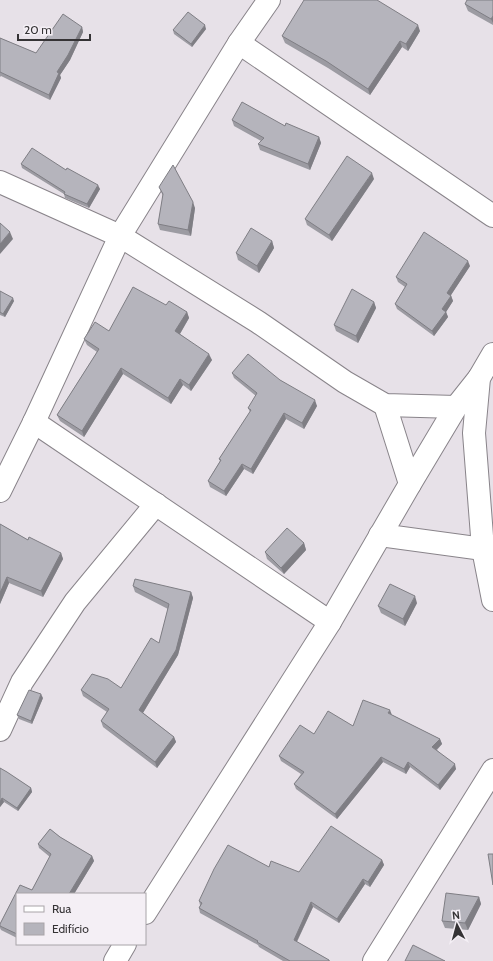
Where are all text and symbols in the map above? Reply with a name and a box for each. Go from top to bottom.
scale bar [18,16,90,42]
text: 20 m [24,22,52,37]
legend [16,893,146,945]
text: Rua [52,901,71,916]
north arrow [437,905,477,945]
text: N [451,908,461,922]
text: Edifício [52,921,89,936]

